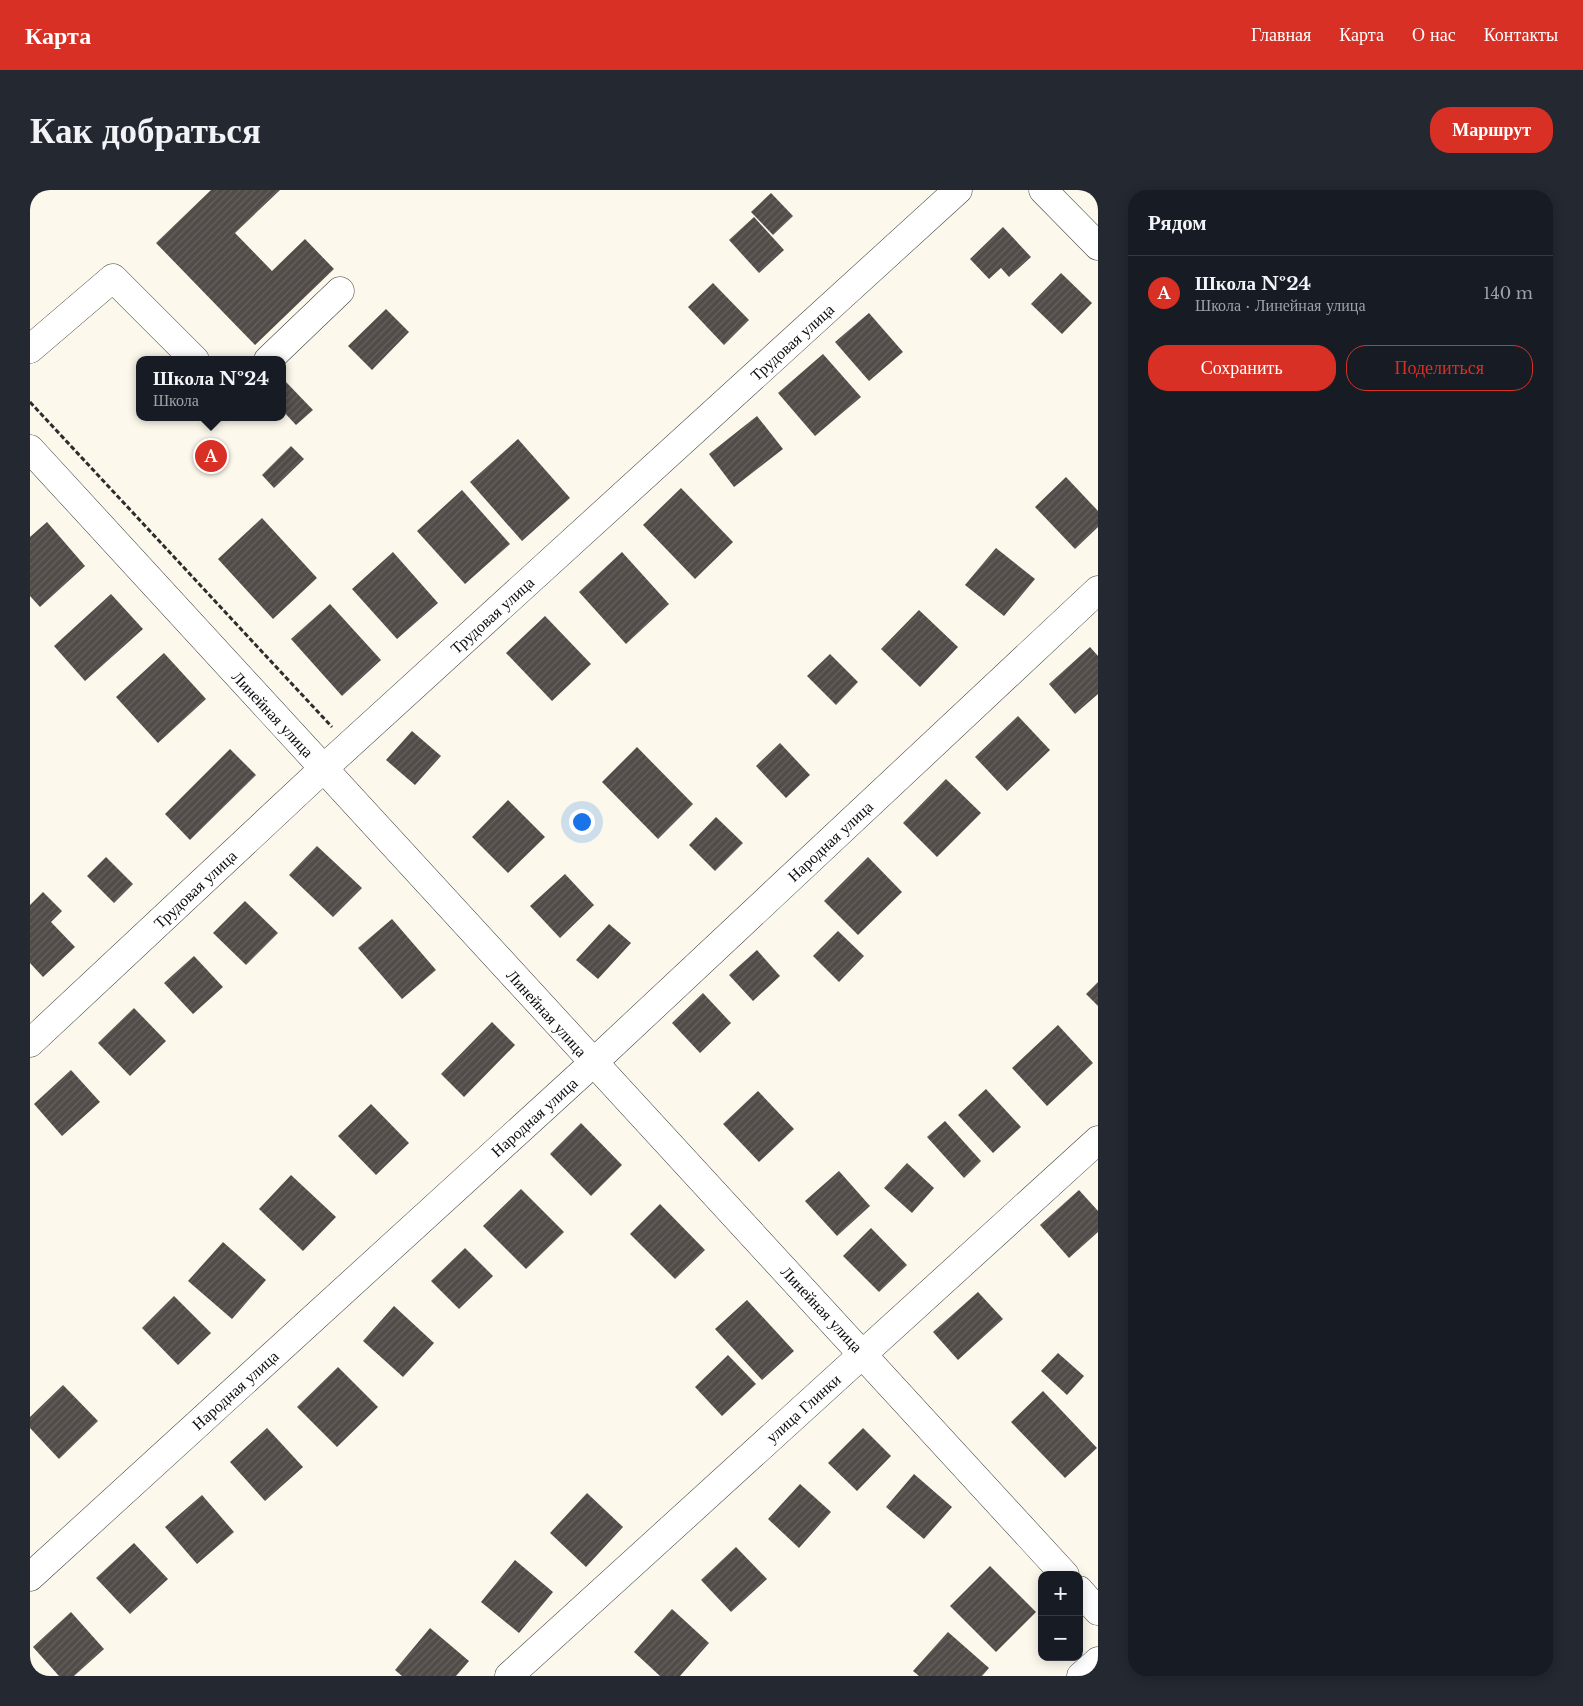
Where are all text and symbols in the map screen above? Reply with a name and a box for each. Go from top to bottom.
text: Карта [25,21,91,50]
text: Главная [1251,24,1311,46]
text: Карта [1339,24,1384,46]
text: О нас [1412,24,1456,46]
text: Контакты [1484,24,1558,46]
button: Маршрут [1430,107,1553,153]
text: Как добраться [30,109,261,152]
text: Рядом [1148,210,1207,236]
text: Школа №24 [1195,272,1311,295]
text: A [1158,283,1170,303]
text: 140 m [1483,283,1533,303]
text: Школа · Линейная улица [1195,295,1366,315]
street label: Трудовая улица [746,299,838,385]
button: Сохранить [1148,345,1336,391]
button: Поделиться [1346,345,1533,391]
popup [136,356,286,421]
text: Школа №24 [153,367,269,390]
text: Школа [153,390,199,410]
pin: A [195,437,227,475]
street label: Трудовая улица [446,572,538,658]
street label: Линейная улица [228,667,318,761]
street label: Народная улица [783,796,877,886]
your location [569,809,595,835]
street label: Трудовая улица [149,846,241,932]
street label: Линейная улица [503,965,591,1061]
street label: Народная улица [487,1073,581,1161]
street label: Линейная улица [777,1262,867,1356]
street label: Народная улица [188,1346,282,1434]
street label: улица Глинки [762,1369,845,1447]
map controls [1038,1571,1083,1661]
button: + [1038,1571,1083,1616]
button: − [1038,1616,1083,1661]

